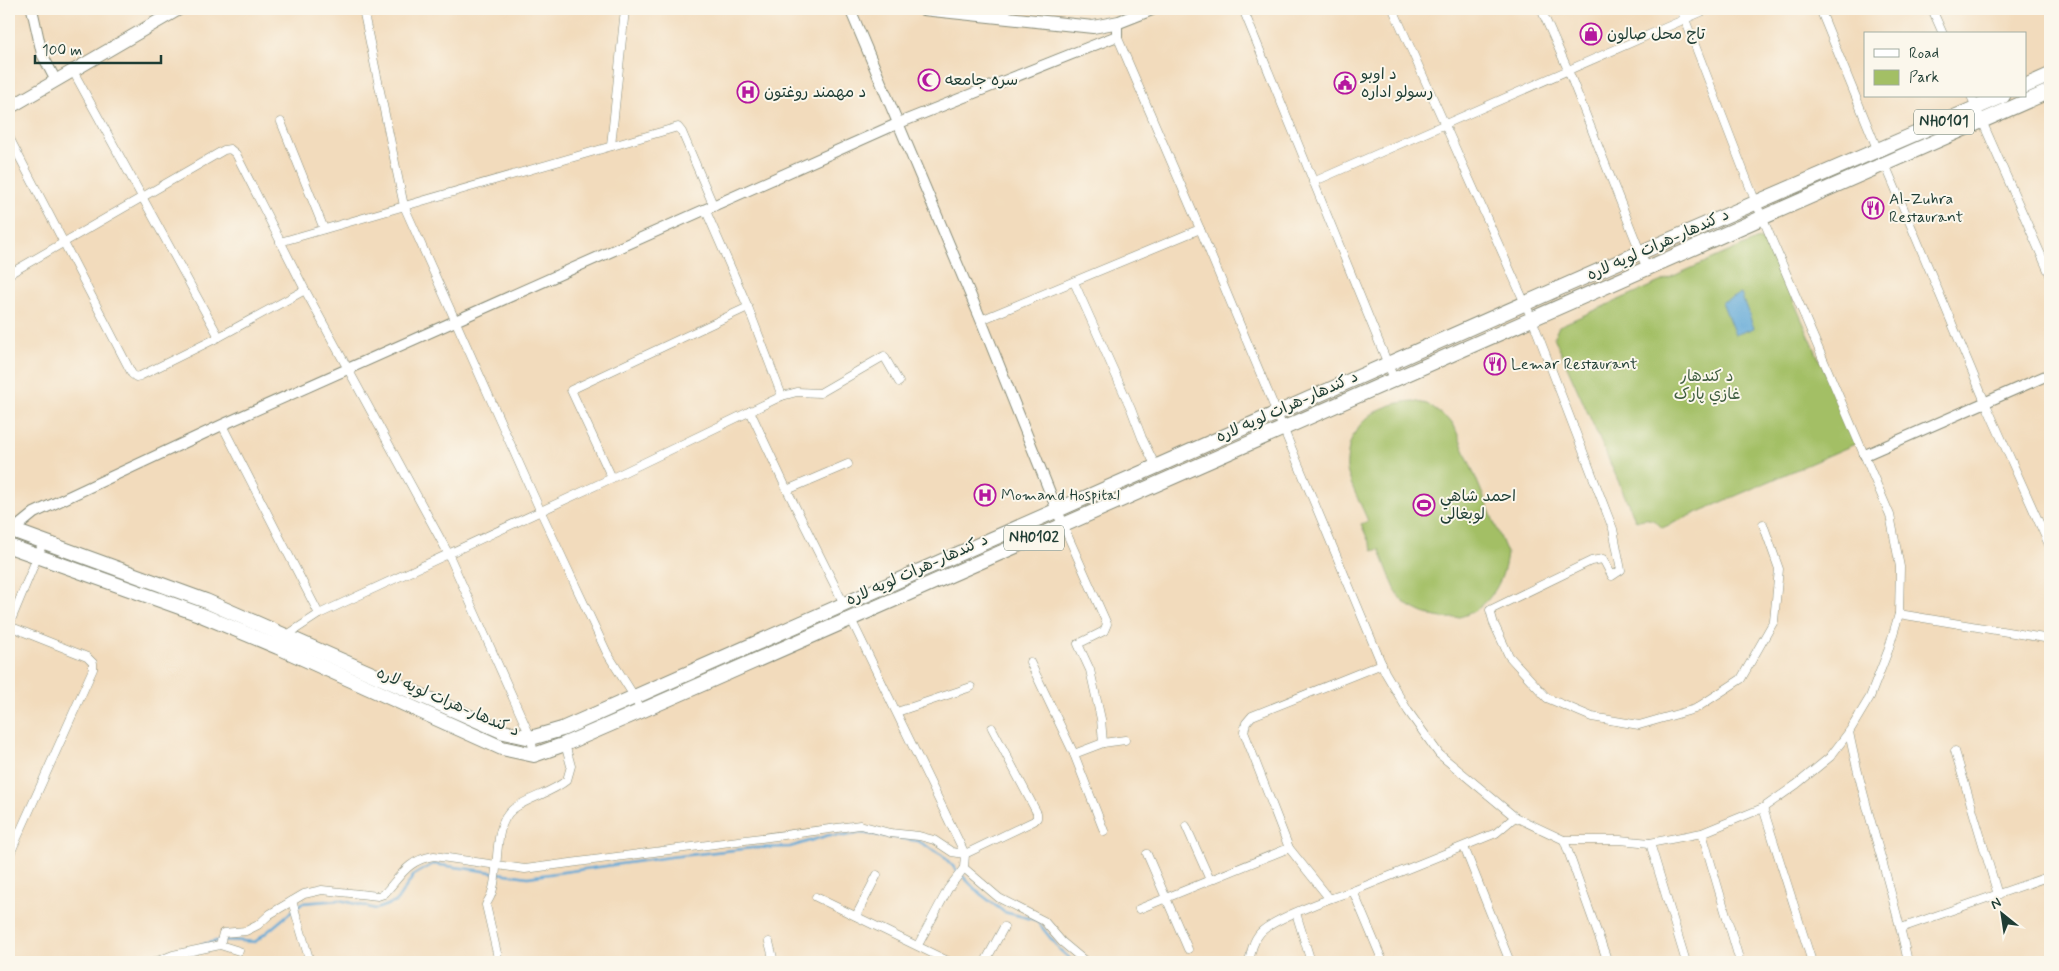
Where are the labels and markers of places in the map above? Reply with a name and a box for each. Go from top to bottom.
shop icon: تاج محل صالون [1579,22,1603,46]
place label: تاج محل صالون [1607,24,1706,45]
place label: د اوبو رسولو اداره [1359,64,1433,103]
mosque icon: سره جامعه [917,68,941,92]
place label: سره جامعه [945,70,1018,91]
public building icon: د اوبو رسولو اداره [1333,71,1357,95]
hospital icon: د مهمند روغتون [736,80,760,104]
place label: د مهمند روغتون [764,82,866,103]
place label: Al-Zuhra Restaurant [1889,189,1964,228]
restaurant icon: Al-Zuhra Restaurant [1861,196,1885,220]
restaurant icon: Lemar Restaurant [1483,352,1507,376]
place label: Lemar Restaurant [1511,354,1638,375]
hospital icon: Momand Hospital [973,483,997,507]
place label: Momand Hospital [1001,485,1120,506]
place label: احمد شاهي لوبغالی [1440,486,1516,525]
sports icon: احمد شاهي لوبغالی [1412,493,1436,517]

